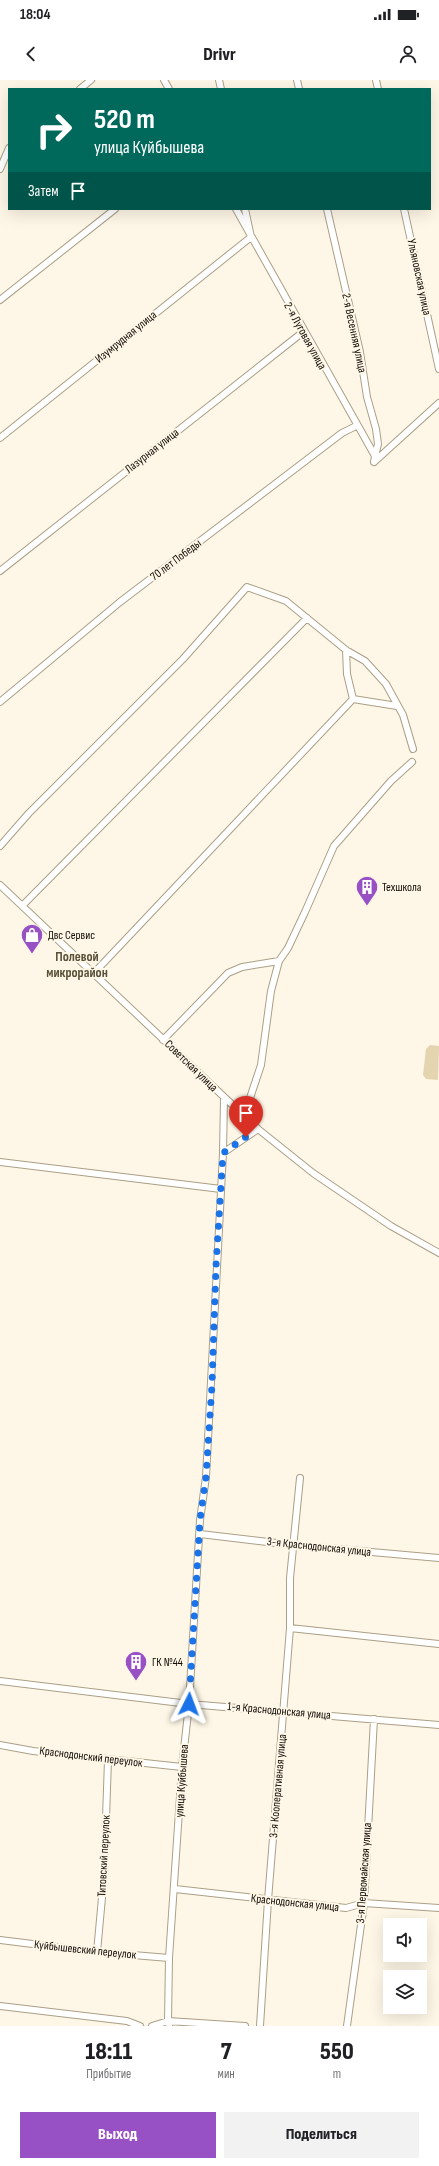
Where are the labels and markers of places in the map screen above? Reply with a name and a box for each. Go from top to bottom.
building icon: Техшкола [354,874,380,907]
place label: Техшкола [382,880,422,895]
shop icon: Двс Сервис [19,922,45,955]
place label: Двс Сервис [48,928,95,943]
pin [229,1096,263,1137]
building icon: ГК №44 [123,1649,149,1682]
place label: ГК №44 [152,1655,183,1670]

